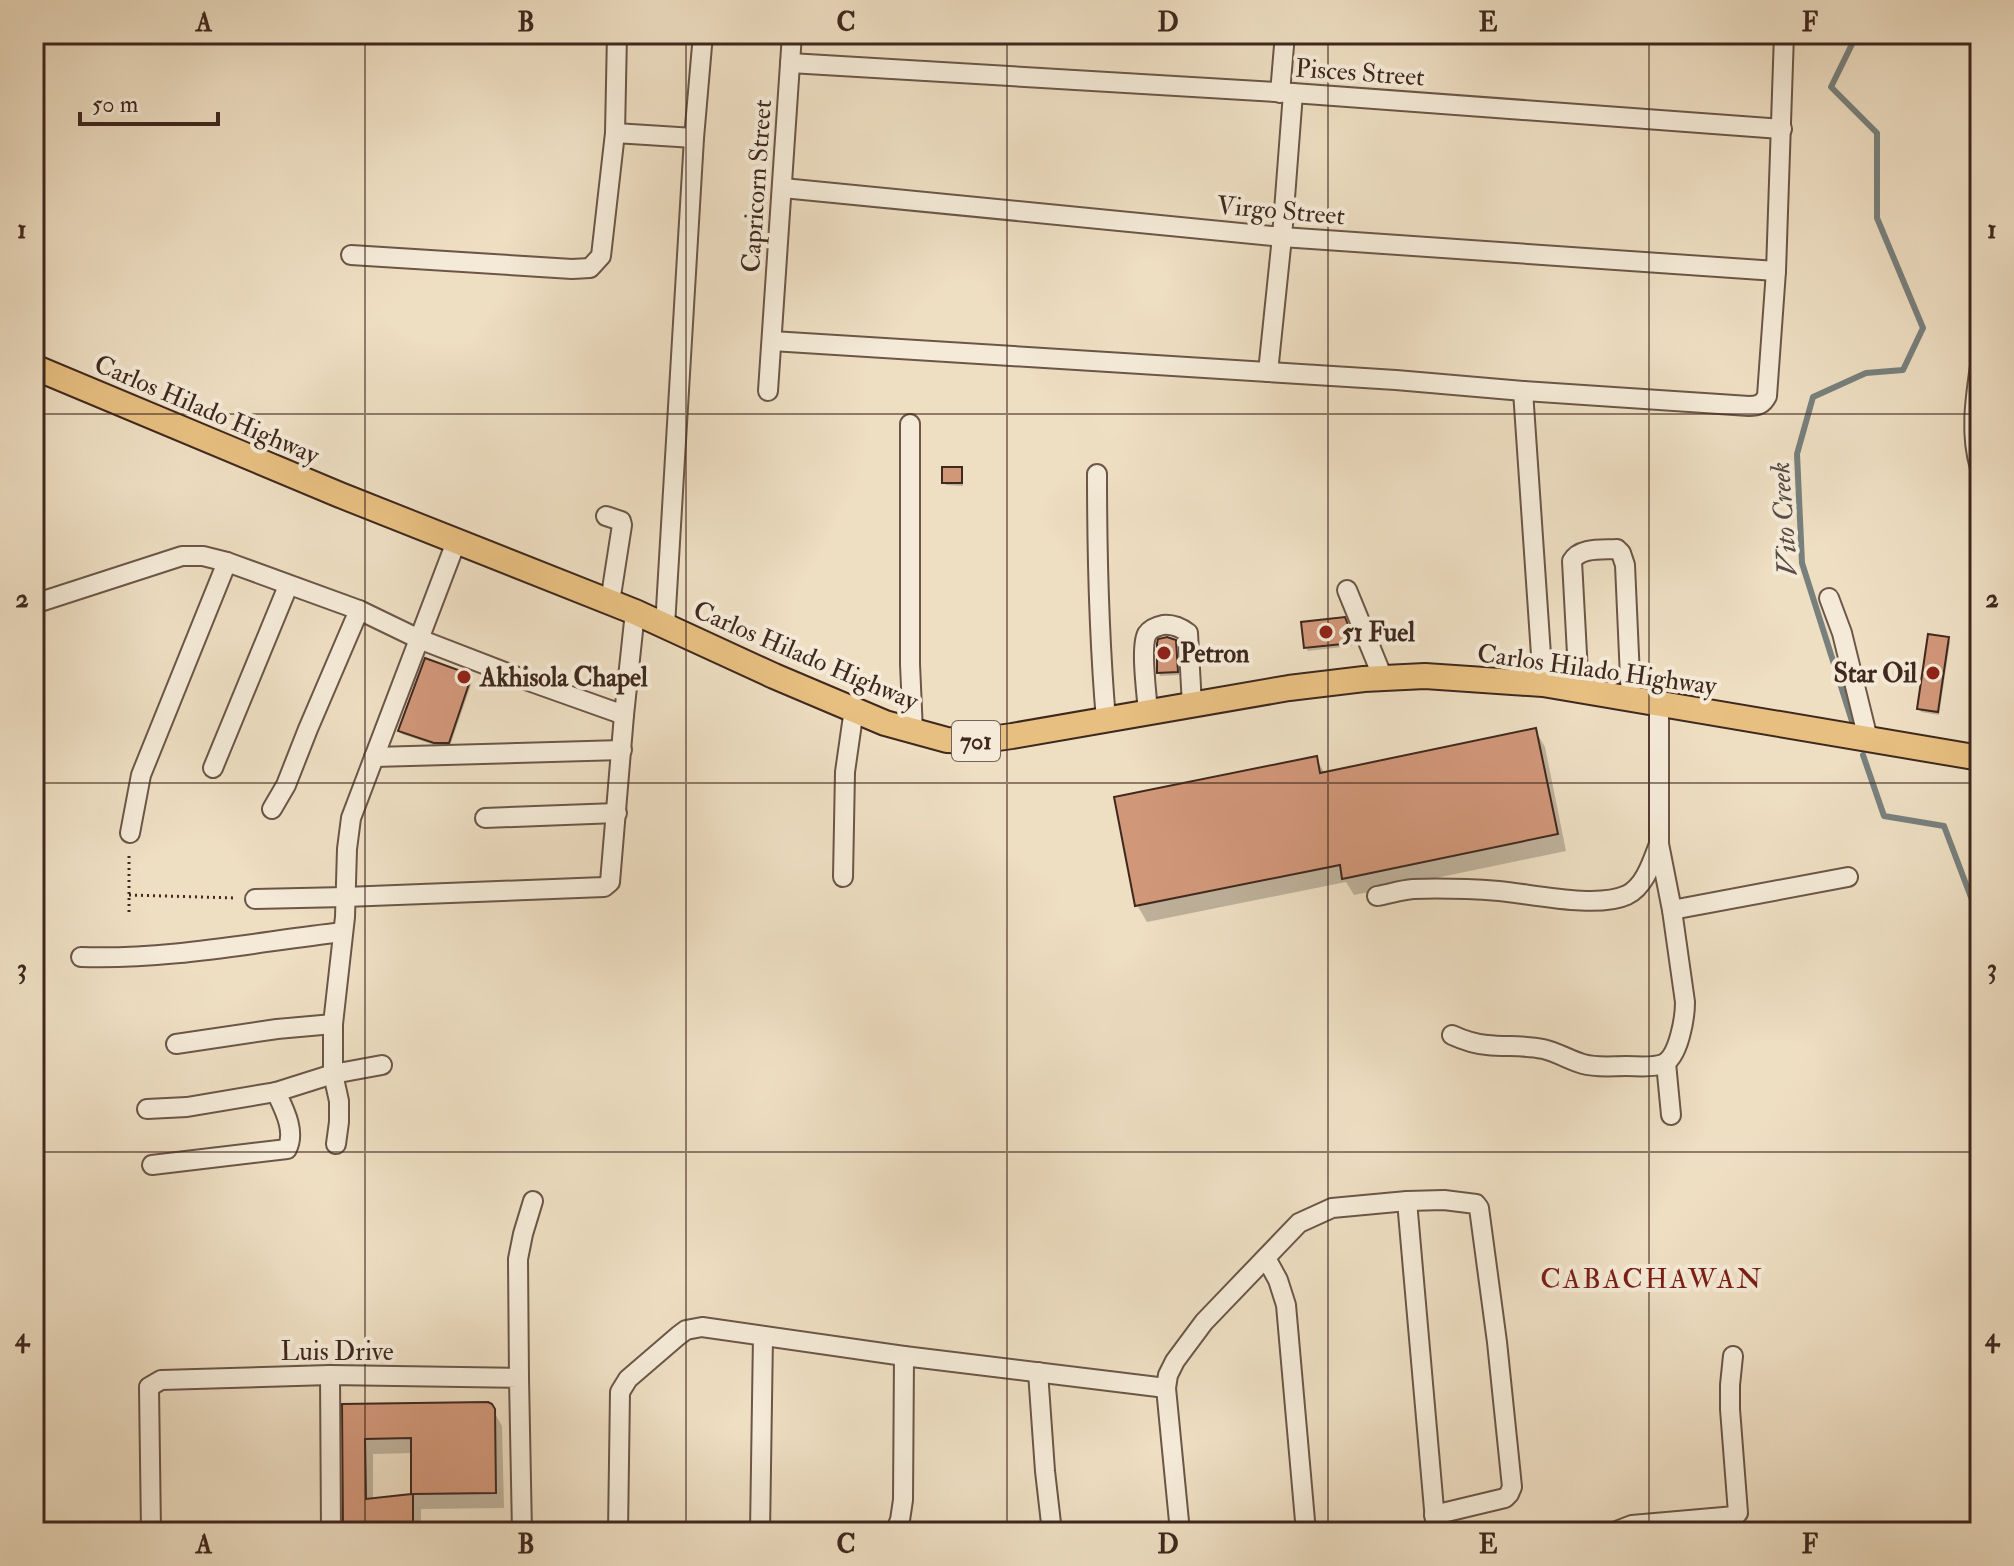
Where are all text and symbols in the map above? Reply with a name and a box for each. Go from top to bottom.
text: A [195,7,213,39]
text: B [517,7,535,39]
text: C [836,7,856,39]
text: D [1157,7,1179,39]
text: E [1479,7,1498,39]
text: F [1802,7,1819,39]
street label: Pisces Street [1294,53,1426,93]
scale bar [80,76,218,126]
text: 50 m [92,89,139,120]
street label: Capricorn Street [735,99,780,274]
street label: Virgo Street [1216,189,1346,233]
text: 1 [17,214,27,246]
text: 1 [1987,214,1997,246]
street label: Carlos Hilado Highway [89,348,324,472]
water label: Vito Creek [1763,461,1806,577]
text: 2 [15,583,29,615]
text: 2 [1985,583,1999,615]
street label: Carlos Hilado Highway [688,594,923,718]
place label: 51 Fuel [1342,617,1415,649]
marker: 51 Fuel [1317,623,1335,641]
street label: Carlos Hilado Highway [1475,637,1719,703]
place label: Petron [1180,638,1250,670]
marker: Petron [1155,644,1173,662]
place label: Star Oil [1834,658,1917,690]
place label: Akhisola Chapel [479,662,648,695]
marker: Star Oil [1924,664,1942,682]
marker: Akhisola Chapel [455,668,473,686]
road number: 701 [952,721,1000,761]
text: 3 [17,953,27,985]
text: 3 [1987,953,1997,985]
district label: CABACHAWAN [1540,1262,1764,1297]
text: 4 [14,1322,31,1354]
text: 4 [1984,1322,2001,1354]
street label: Luis Drive [280,1336,394,1368]
text: A [195,1529,213,1561]
text: B [517,1529,535,1561]
text: C [836,1529,856,1561]
text: D [1157,1529,1179,1561]
text: E [1479,1529,1498,1561]
text: F [1802,1529,1819,1561]

